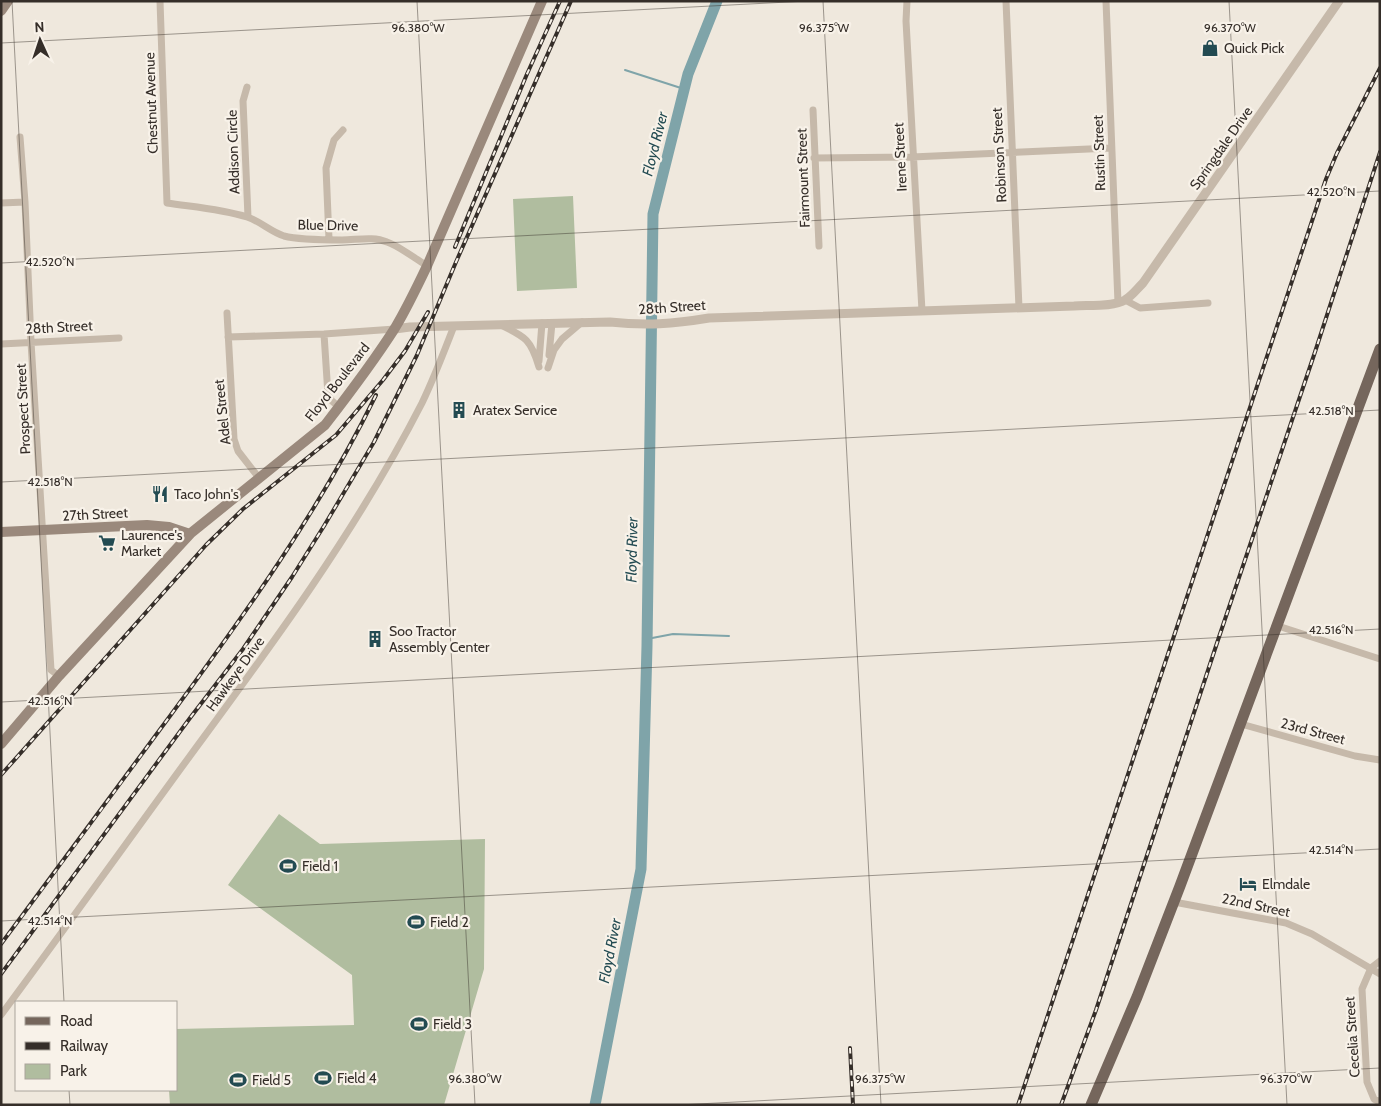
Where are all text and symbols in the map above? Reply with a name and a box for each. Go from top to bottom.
north arrow [15,15,65,65]
text: N [34,18,45,36]
text: 96.380°W [391,20,445,35]
text: 96.375°W [799,20,850,35]
text: 96.370°W [1204,20,1257,35]
shop icon: Quick Pick [1200,38,1220,58]
place label: Quick Pick [1224,39,1285,57]
street label: Chestnut Avenue [140,52,162,154]
street label: Springdale Drive [1186,103,1256,193]
street label: Robinson Street [988,107,1010,203]
street label: Addison Circle [223,109,243,195]
water label: Floyd River [638,109,672,178]
street label: Rustin Street [1089,114,1109,191]
street label: Irene Street [889,122,911,192]
street label: Fairmount Street [792,128,814,228]
text: 42.520°N [1307,184,1355,199]
street label: Blue Drive [298,215,358,235]
text: 42.520°N [26,254,74,269]
street label: 28th Street [638,296,706,318]
street label: 28th Street [25,316,93,338]
street label: Floyd Boulevard [301,339,373,425]
street label: Prospect Street [12,363,34,455]
street label: Adel Street [210,378,234,446]
building icon: Aratex Service [449,400,469,420]
place label: Aratex Service [473,401,557,419]
text: 42.518°N [1308,403,1354,418]
text: 42.518°N [27,474,73,489]
restaurant icon: Taco John's [150,484,170,504]
place label: Taco John's [174,485,239,503]
street label: 27th Street [62,503,129,525]
water label: Floyd River [622,516,642,583]
place label: Laurence's Market [121,526,183,560]
supermarket icon: Laurence's Market [97,533,117,553]
place label: Soo Tractor Assembly Center [389,622,490,656]
text: 42.516°N [1309,622,1353,637]
building icon: Soo Tractor Assembly Center [365,629,385,649]
street label: Hawkeye Drive [202,633,268,715]
text: 42.516°N [28,693,72,708]
street label: 23rd Street [1279,714,1347,748]
text: 42.514°N [1309,842,1353,857]
sports icon: Field 1 [278,856,298,876]
place label: Field 1 [302,857,338,875]
hotel icon: Elmdale [1238,874,1258,894]
place label: Elmdale [1262,875,1310,893]
street label: 22nd Street [1220,889,1292,921]
sports icon: Field 2 [406,912,426,932]
text: 42.514°N [28,913,72,928]
place label: Field 2 [430,913,469,931]
water label: Floyd River [595,916,625,985]
street label: Cecelia Street [1340,996,1364,1078]
legend [15,1001,178,1091]
text: Road [60,1012,93,1030]
sports icon: Field 3 [409,1014,429,1034]
place label: Field 3 [433,1015,472,1033]
text: Railway [60,1037,109,1055]
text: Park [60,1062,87,1080]
sports icon: Field 4 [313,1068,333,1088]
place label: Field 4 [337,1069,377,1087]
sports icon: Field 5 [228,1070,248,1090]
place label: Field 5 [252,1071,291,1089]
text: 96.380°W [448,1071,502,1086]
text: 96.375°W [855,1071,906,1086]
text: 96.370°W [1260,1071,1313,1086]

